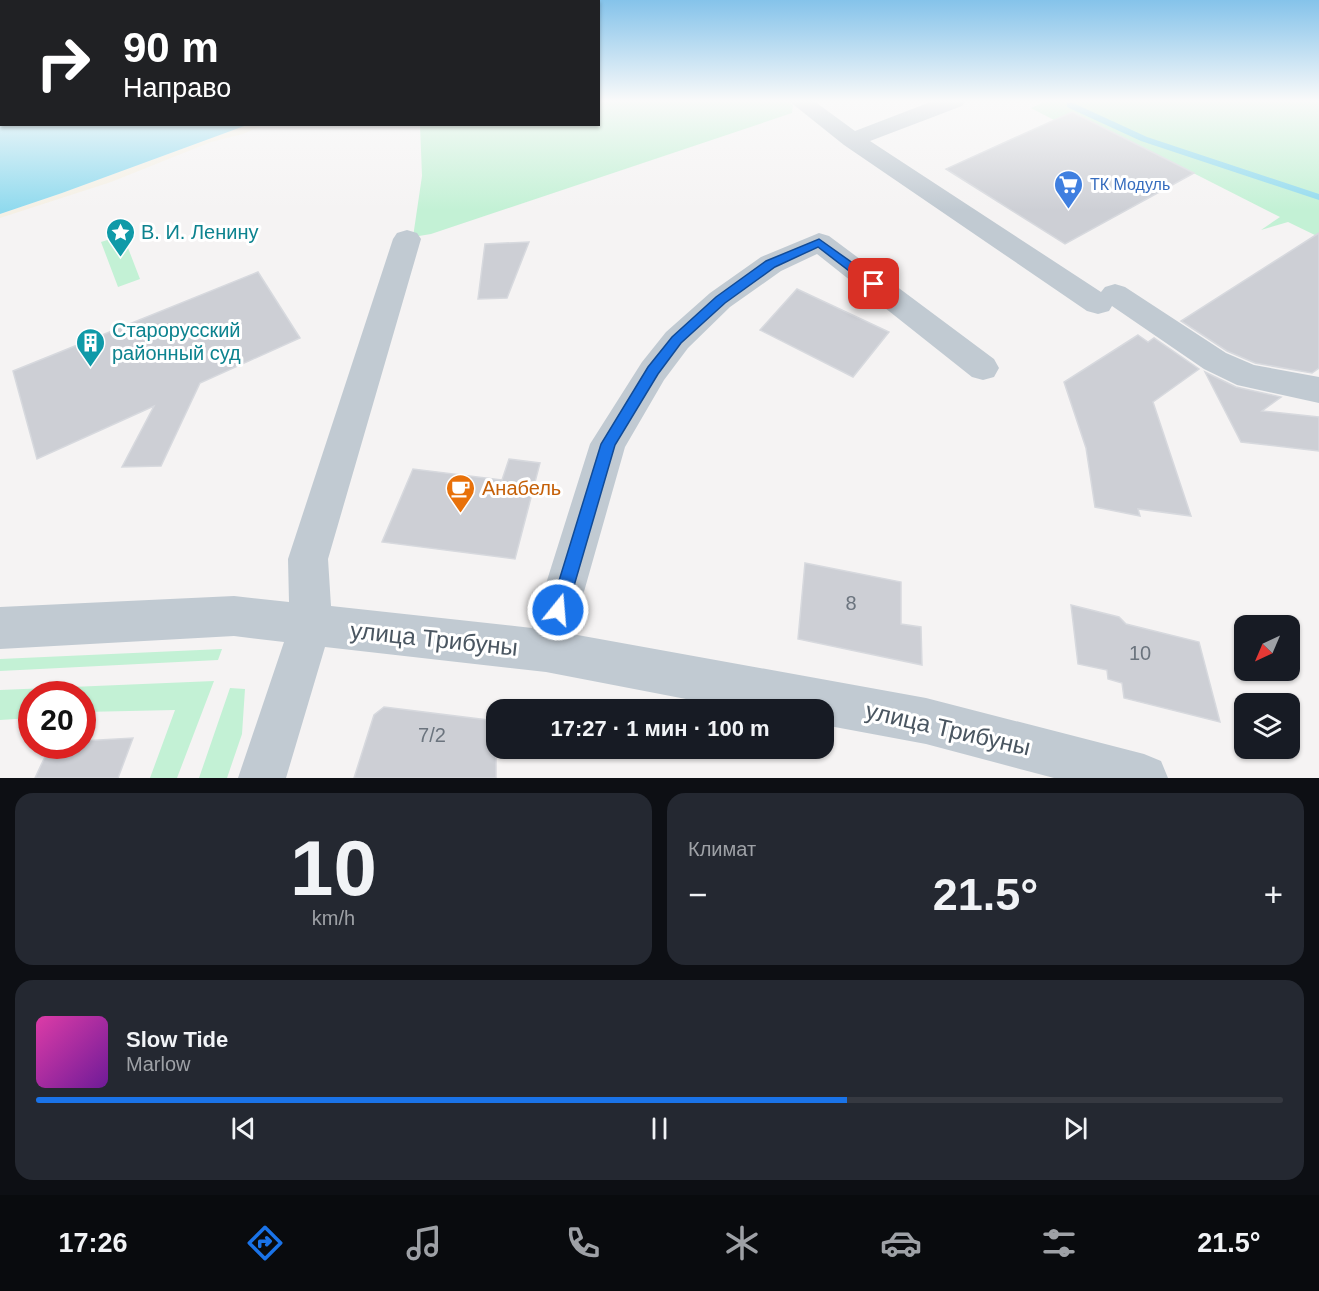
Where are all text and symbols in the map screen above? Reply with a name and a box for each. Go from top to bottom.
icon: right [24,24,102,102]
text: 90 m [123,24,219,71]
text: Направо [123,73,231,103]
supermarket icon: ТК Модуль [1053,168,1085,210]
place label: ТК Модуль [1090,176,1170,193]
place icon: В. И. Ленину [104,216,136,258]
place label: В. И. Ленину [141,221,258,243]
pin [848,258,899,309]
icon: arrive [857,267,890,300]
place label: Старорусский районный суд [112,319,241,364]
building icon: Старорусский районный суд [75,326,107,368]
cafe icon: Анабель [445,472,477,514]
place label: Анабель [482,477,561,499]
position arrow [526,578,590,642]
house number: 8 [845,592,857,614]
north arrow [1234,615,1300,681]
map controls [1234,615,1300,759]
street label: улица Трибуны [349,616,519,661]
house number: 10 [1129,642,1151,664]
speed limit sign: 20 [18,681,96,759]
button: layers [1234,693,1300,759]
street label: улица Трибуны [863,696,1033,761]
text: 17:27 · 1 мин · 100 m [550,716,770,741]
house number: 7/2 [418,724,446,746]
text: 10 [290,824,377,912]
text: Климат [688,838,756,860]
text: 21.5° [933,869,1038,920]
text: − [688,876,707,913]
text: + [1264,876,1283,913]
text: km/h [312,907,355,929]
text: Slow Tide [126,1027,228,1052]
text: Marlow [126,1053,190,1075]
icon: previous [227,1112,260,1145]
icon: pause [643,1112,676,1145]
icon: next [1059,1112,1092,1145]
icon: directions [244,1222,286,1264]
icon: music [403,1222,445,1264]
icon: phone [562,1222,604,1264]
icon: climate [721,1222,763,1264]
icon: car [880,1222,922,1264]
icon: filters [1038,1222,1080,1264]
text: 17:26 [58,1228,127,1258]
text: 21.5° [1197,1228,1261,1258]

